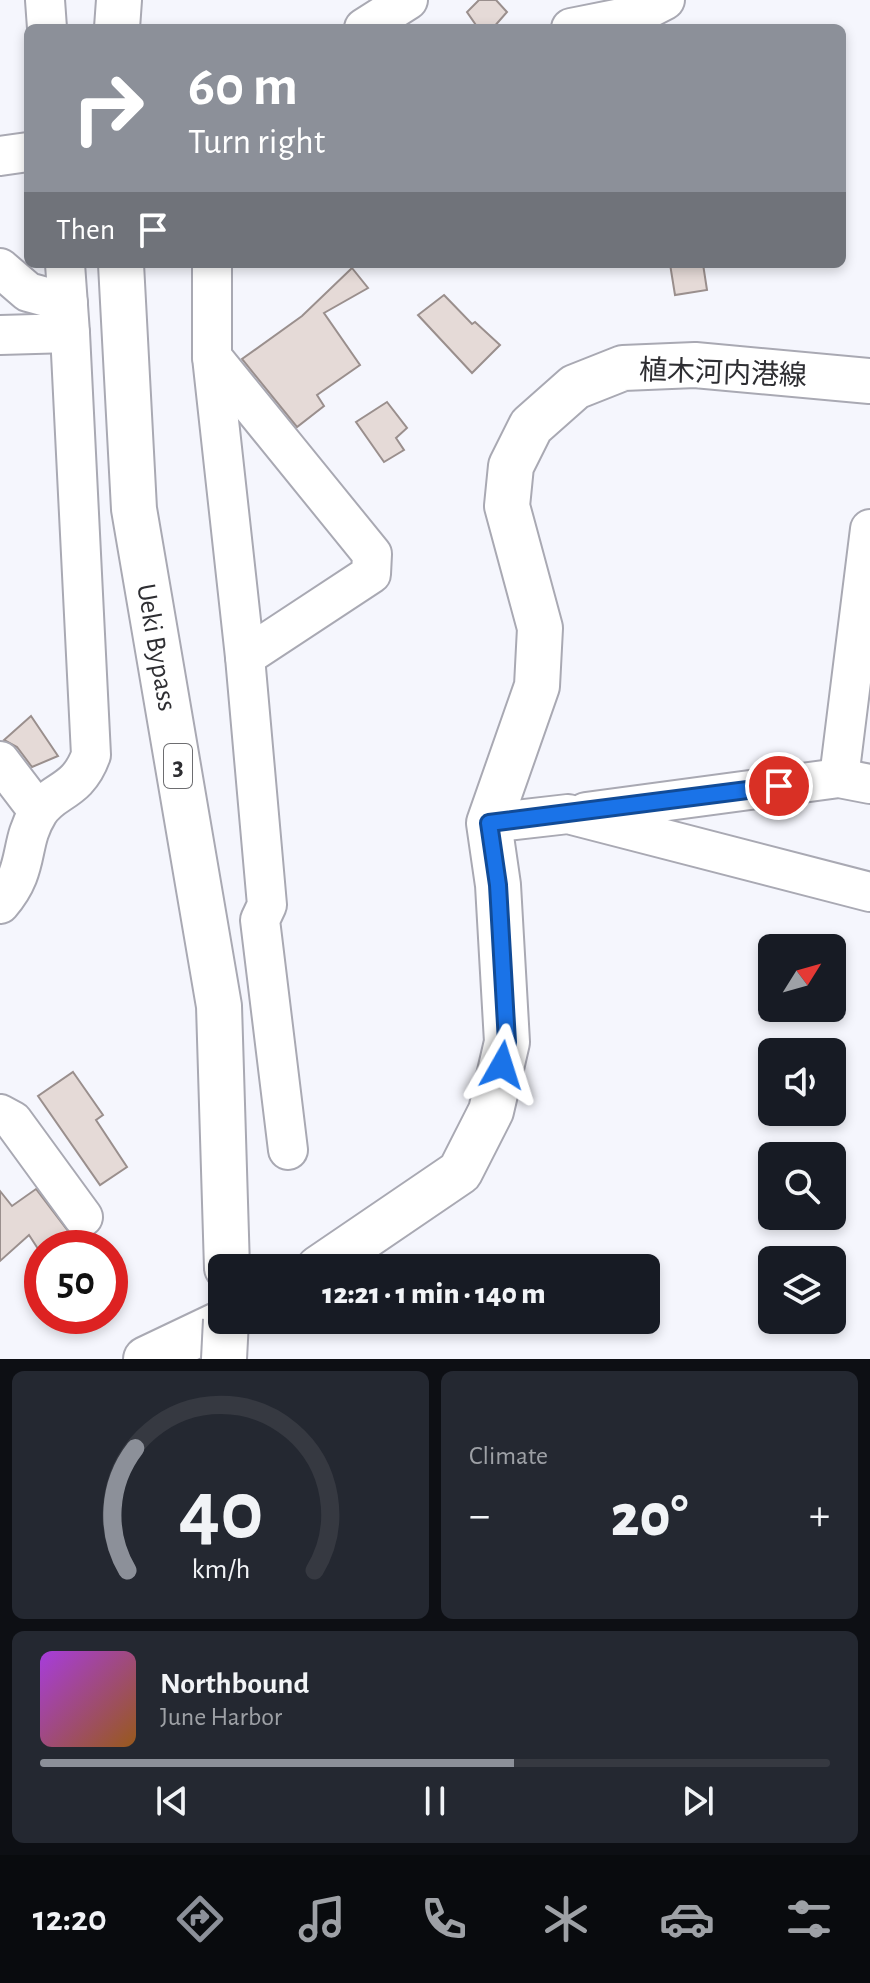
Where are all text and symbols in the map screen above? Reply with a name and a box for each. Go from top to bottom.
icon: right [56,56,160,160]
text: 60 m [188,59,298,115]
text: Turn right [188,124,325,160]
icon: arrive [131,208,175,252]
text: Then [56,215,115,245]
street label: 植木河内港線 [638,355,807,391]
street label: Ueki Bypass [131,582,181,713]
road number: 3 [164,744,192,788]
pin [745,752,813,820]
icon: arrive [757,764,801,808]
north arrow [758,934,846,1022]
map controls [758,934,846,1334]
position arrow [460,1023,544,1107]
button: sound [758,1038,846,1126]
button: search [758,1142,846,1230]
speed limit sign: 50 [24,1230,128,1334]
button: layers [758,1246,846,1334]
text: 12:21 · 1 min · 140 m [322,1279,546,1309]
text: Climate [469,1443,548,1469]
text: 40 [178,1470,263,1554]
text: 20° [611,1487,688,1547]
text: − [469,1494,490,1538]
text: + [809,1494,830,1538]
text: km/h [191,1555,250,1584]
text: Northbound [160,1669,309,1699]
text: June Harbor [160,1704,282,1730]
icon: previous [150,1779,194,1823]
icon: pause [413,1779,457,1823]
icon: next [676,1779,720,1823]
icon: directions [172,1891,228,1947]
icon: music [294,1891,350,1947]
icon: phone [416,1891,472,1947]
icon: climate [538,1891,594,1947]
icon: car [659,1891,715,1947]
icon: filters [781,1891,837,1947]
text: 12:20 [33,1901,107,1937]

